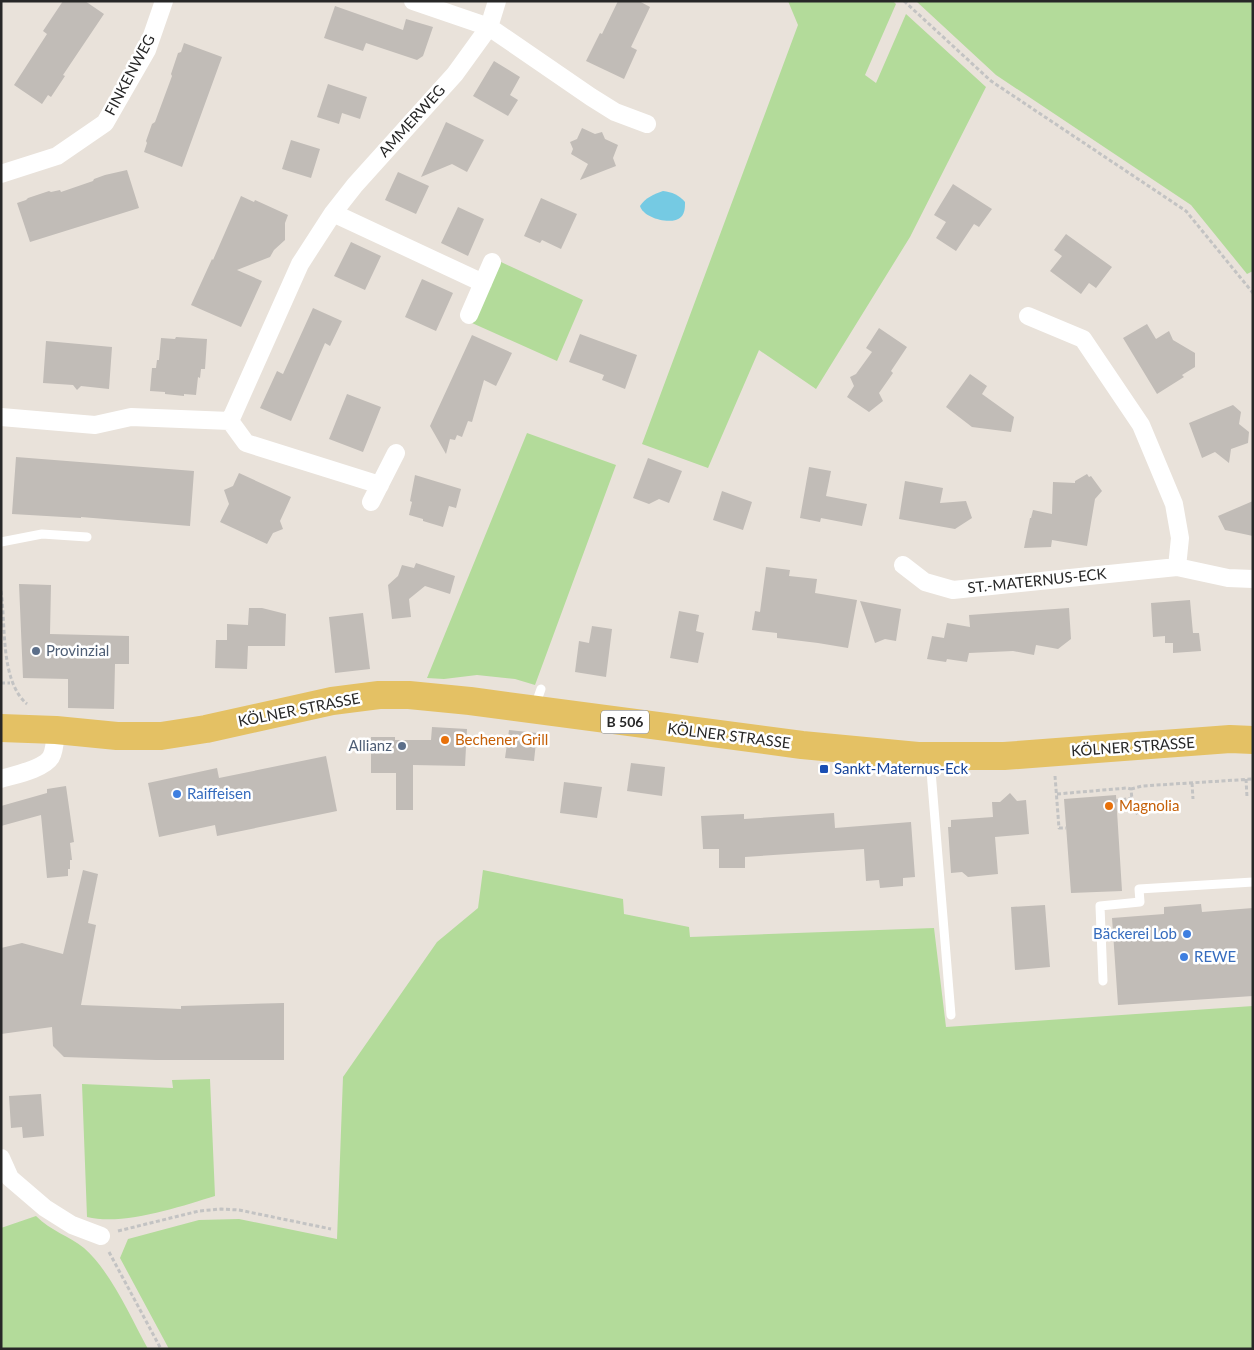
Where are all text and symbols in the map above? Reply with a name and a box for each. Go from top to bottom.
street label: FINKENWEG [100,31,158,118]
street label: AMMERWEG [374,81,448,160]
street label: ST.-MATERNUS-ECK [967,564,1107,596]
place label: Provinzial [46,641,109,659]
marker: Provinzial [30,645,42,657]
street label: KÖLNER STRASSE [236,688,361,730]
road number: B 506 [601,710,649,734]
street label: KÖLNER STRASSE [667,719,792,751]
place label: Bechener Grill [455,730,548,748]
street label: KÖLNER STRASSE [1071,733,1195,759]
marker: Bechener Grill [439,734,451,746]
place label: Allianz [349,736,392,754]
marker: Allianz [396,740,408,752]
place label: Sankt-Maternus-Eck [834,759,968,777]
marker: Sankt-Maternus-Eck [818,763,830,775]
place label: Raiffeisen [187,784,251,802]
marker: Raiffeisen [171,788,183,800]
place label: Magnolia [1119,796,1179,814]
marker: Magnolia [1103,800,1115,812]
place label: Bäckerei Lob [1093,924,1177,942]
marker: Bäckerei Lob [1181,928,1193,940]
place label: REWE [1194,947,1236,965]
marker: REWE [1178,951,1190,963]

